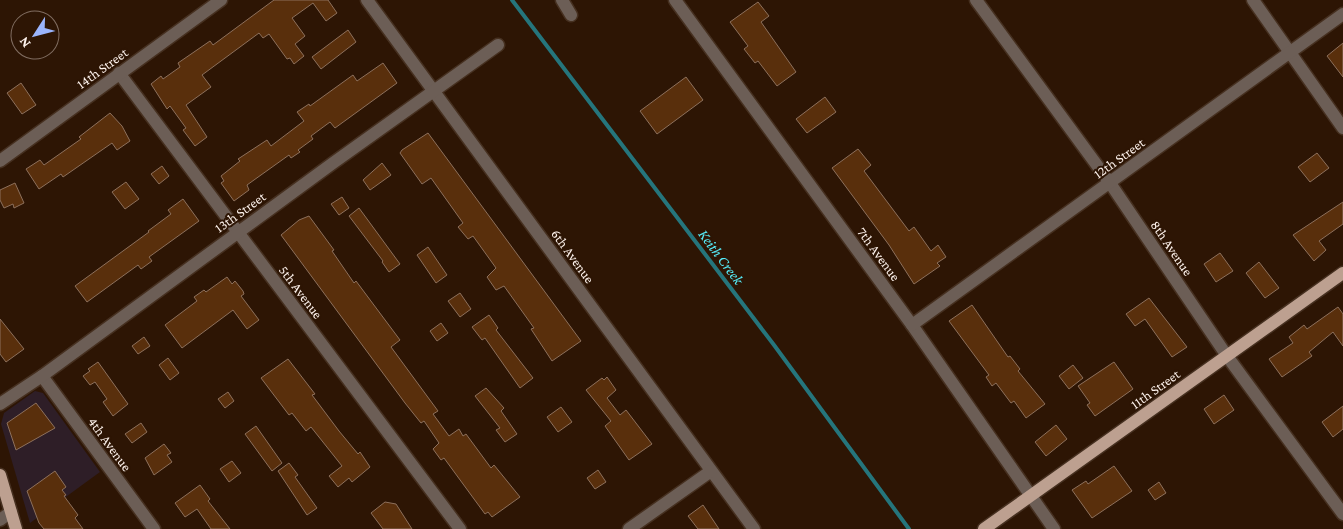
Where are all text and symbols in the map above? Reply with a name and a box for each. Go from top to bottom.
north arrow [10,10,60,60]
text: N [15,34,34,51]
street label: 14th Street [73,44,131,92]
street label: 12th Street [1090,134,1148,182]
street label: 13th Street [211,188,269,236]
street label: 8th Avenue [1148,217,1196,279]
street label: 7th Avenue [854,224,904,284]
street label: 6th Avenue [548,226,598,286]
water label: Keith Creek [695,227,748,289]
street label: 5th Avenue [276,262,326,322]
street label: 11th Street [1127,366,1183,412]
street label: 4th Avenue [85,414,135,474]

